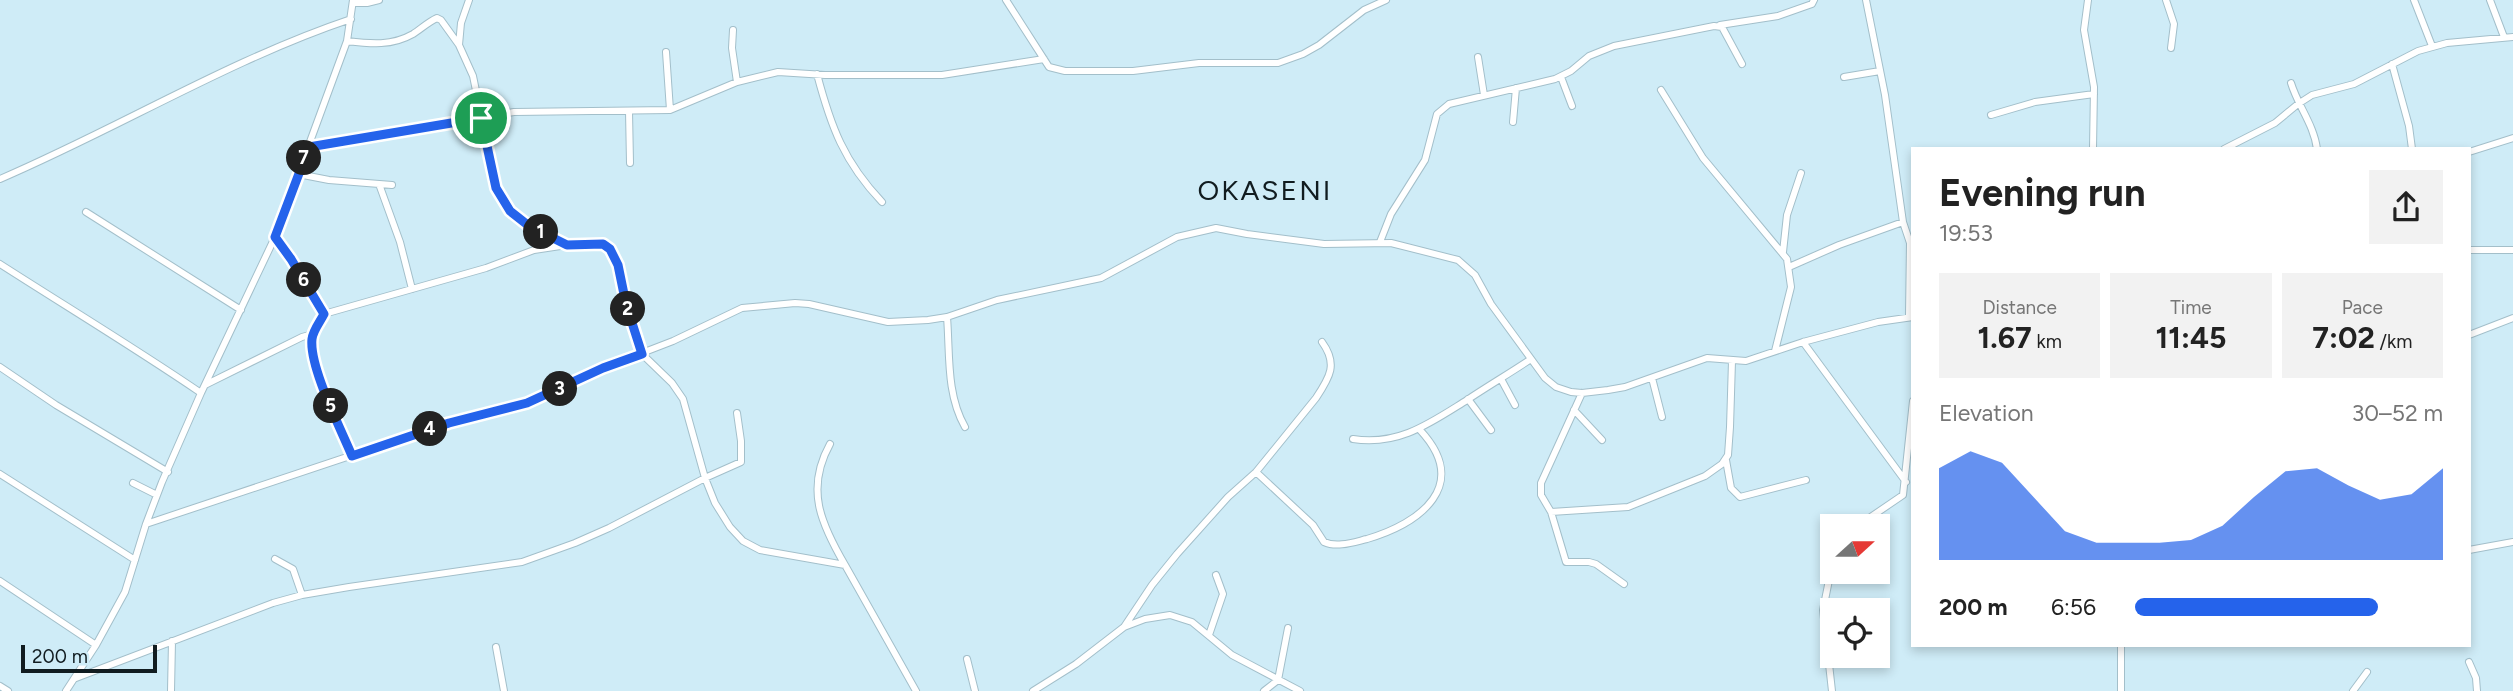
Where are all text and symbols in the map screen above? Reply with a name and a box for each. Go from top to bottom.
pin [451,88,511,148]
icon: arrive [462,99,500,137]
pin: 7 [286,140,322,176]
text: 7 [298,146,309,169]
text: Evening run [1939,170,2146,216]
button: share [2369,170,2443,244]
district label: OKASENI [1198,173,1332,207]
pin: 1 [524,215,558,250]
text: 19:53 [1939,219,1993,247]
text: 1 [536,220,545,243]
pin: 6 [286,262,322,298]
text: 6 [298,268,309,291]
pin: 2 [610,292,646,326]
text: Distance [1982,296,2057,319]
text: Time [2170,296,2212,319]
text: Pace [2342,296,2383,319]
text: 2 [622,297,633,320]
text: 1.67 [1978,319,2032,356]
text: 11:45 [2156,319,2226,356]
text: 7:02 [2312,319,2375,356]
text: km [2032,330,2062,353]
text: /km [2375,330,2412,353]
pin: 3 [542,372,578,406]
text: 3 [554,377,565,400]
pin: 5 [314,388,348,424]
text: 5 [325,394,336,417]
text: Elevation [1939,399,2034,427]
text: 30–52 m [2352,399,2443,427]
pin: 4 [412,412,448,446]
text: 4 [423,417,436,440]
north arrow [1820,514,1890,584]
map controls [1820,514,1890,668]
text: 200 m [1939,593,2008,621]
text: 6:56 [2051,593,2096,621]
button: locate [1820,598,1890,668]
scale bar [21,642,158,674]
text: 200 m [32,645,88,668]

